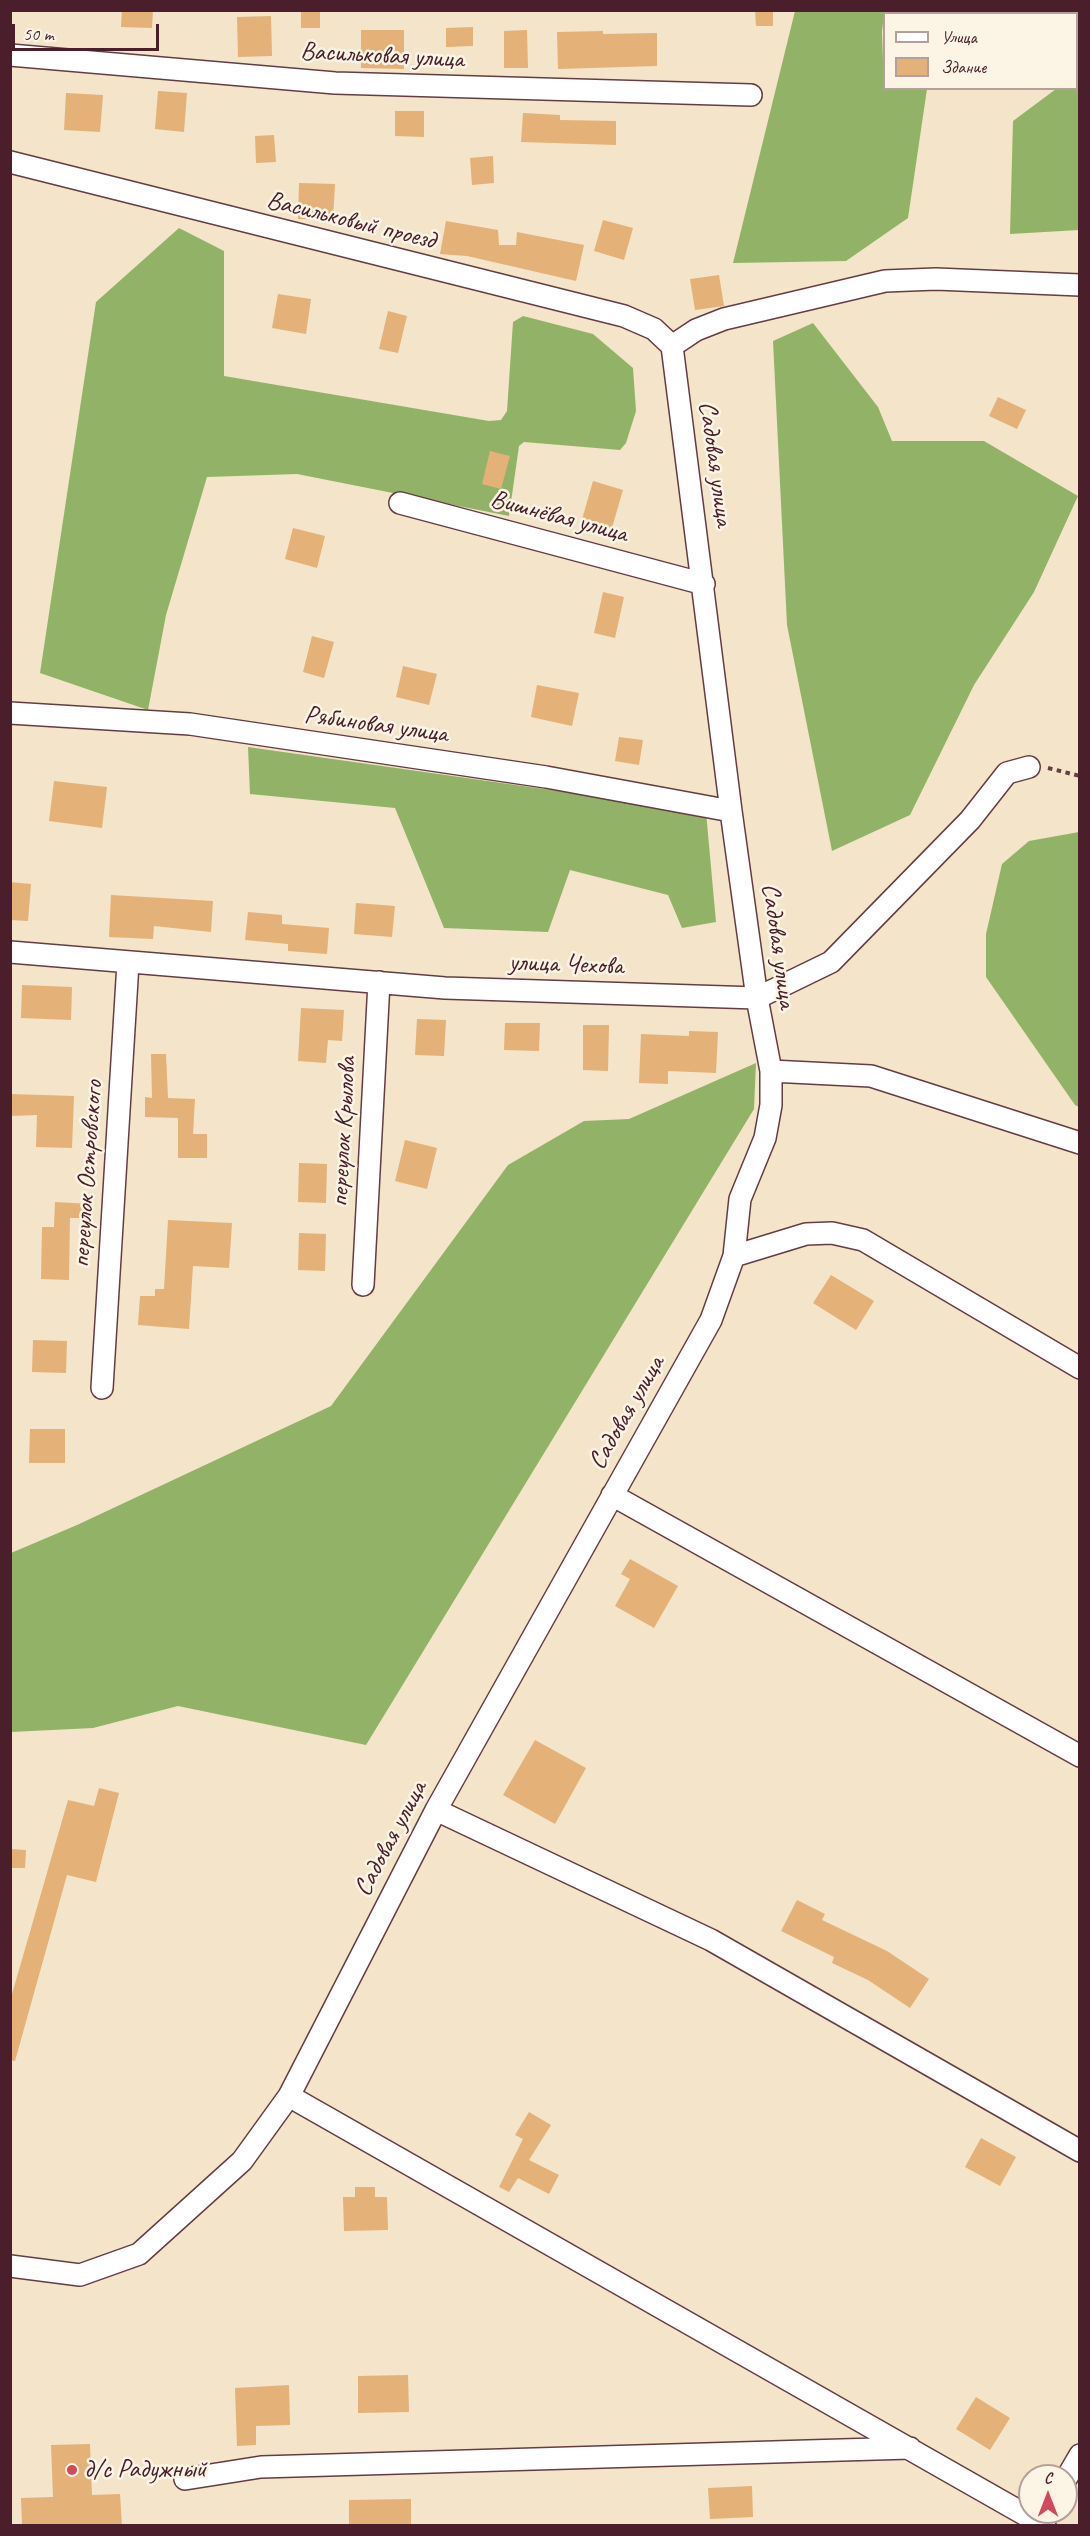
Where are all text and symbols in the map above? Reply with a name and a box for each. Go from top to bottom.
scale bar [15,12,162,50]
legend [883,12,1078,90]
text: 50 m [23,23,54,45]
text: Улица [941,26,977,48]
street label: Васильковая улица [299,36,465,76]
text: Здание [941,56,986,78]
street label: Васильковый проезд [263,185,439,257]
street label: Садовая улица [691,399,739,529]
street label: Вишнёвая улица [487,484,631,550]
street label: Рябиновая улица [302,699,450,751]
street label: Садовая улица [754,881,802,1011]
street label: улица Чехова [508,947,624,983]
street label: переулок Крылова [324,1056,364,1208]
street label: переулок Островского [66,1079,110,1269]
street label: Садовая улица [582,1351,672,1475]
street label: Садовая улица [348,1776,434,1902]
place label: д/с Радужный [84,2454,206,2486]
marker: д/с Радужный [65,2463,79,2477]
north arrow [1018,2464,1078,2524]
text: С [1044,2468,1052,2488]

